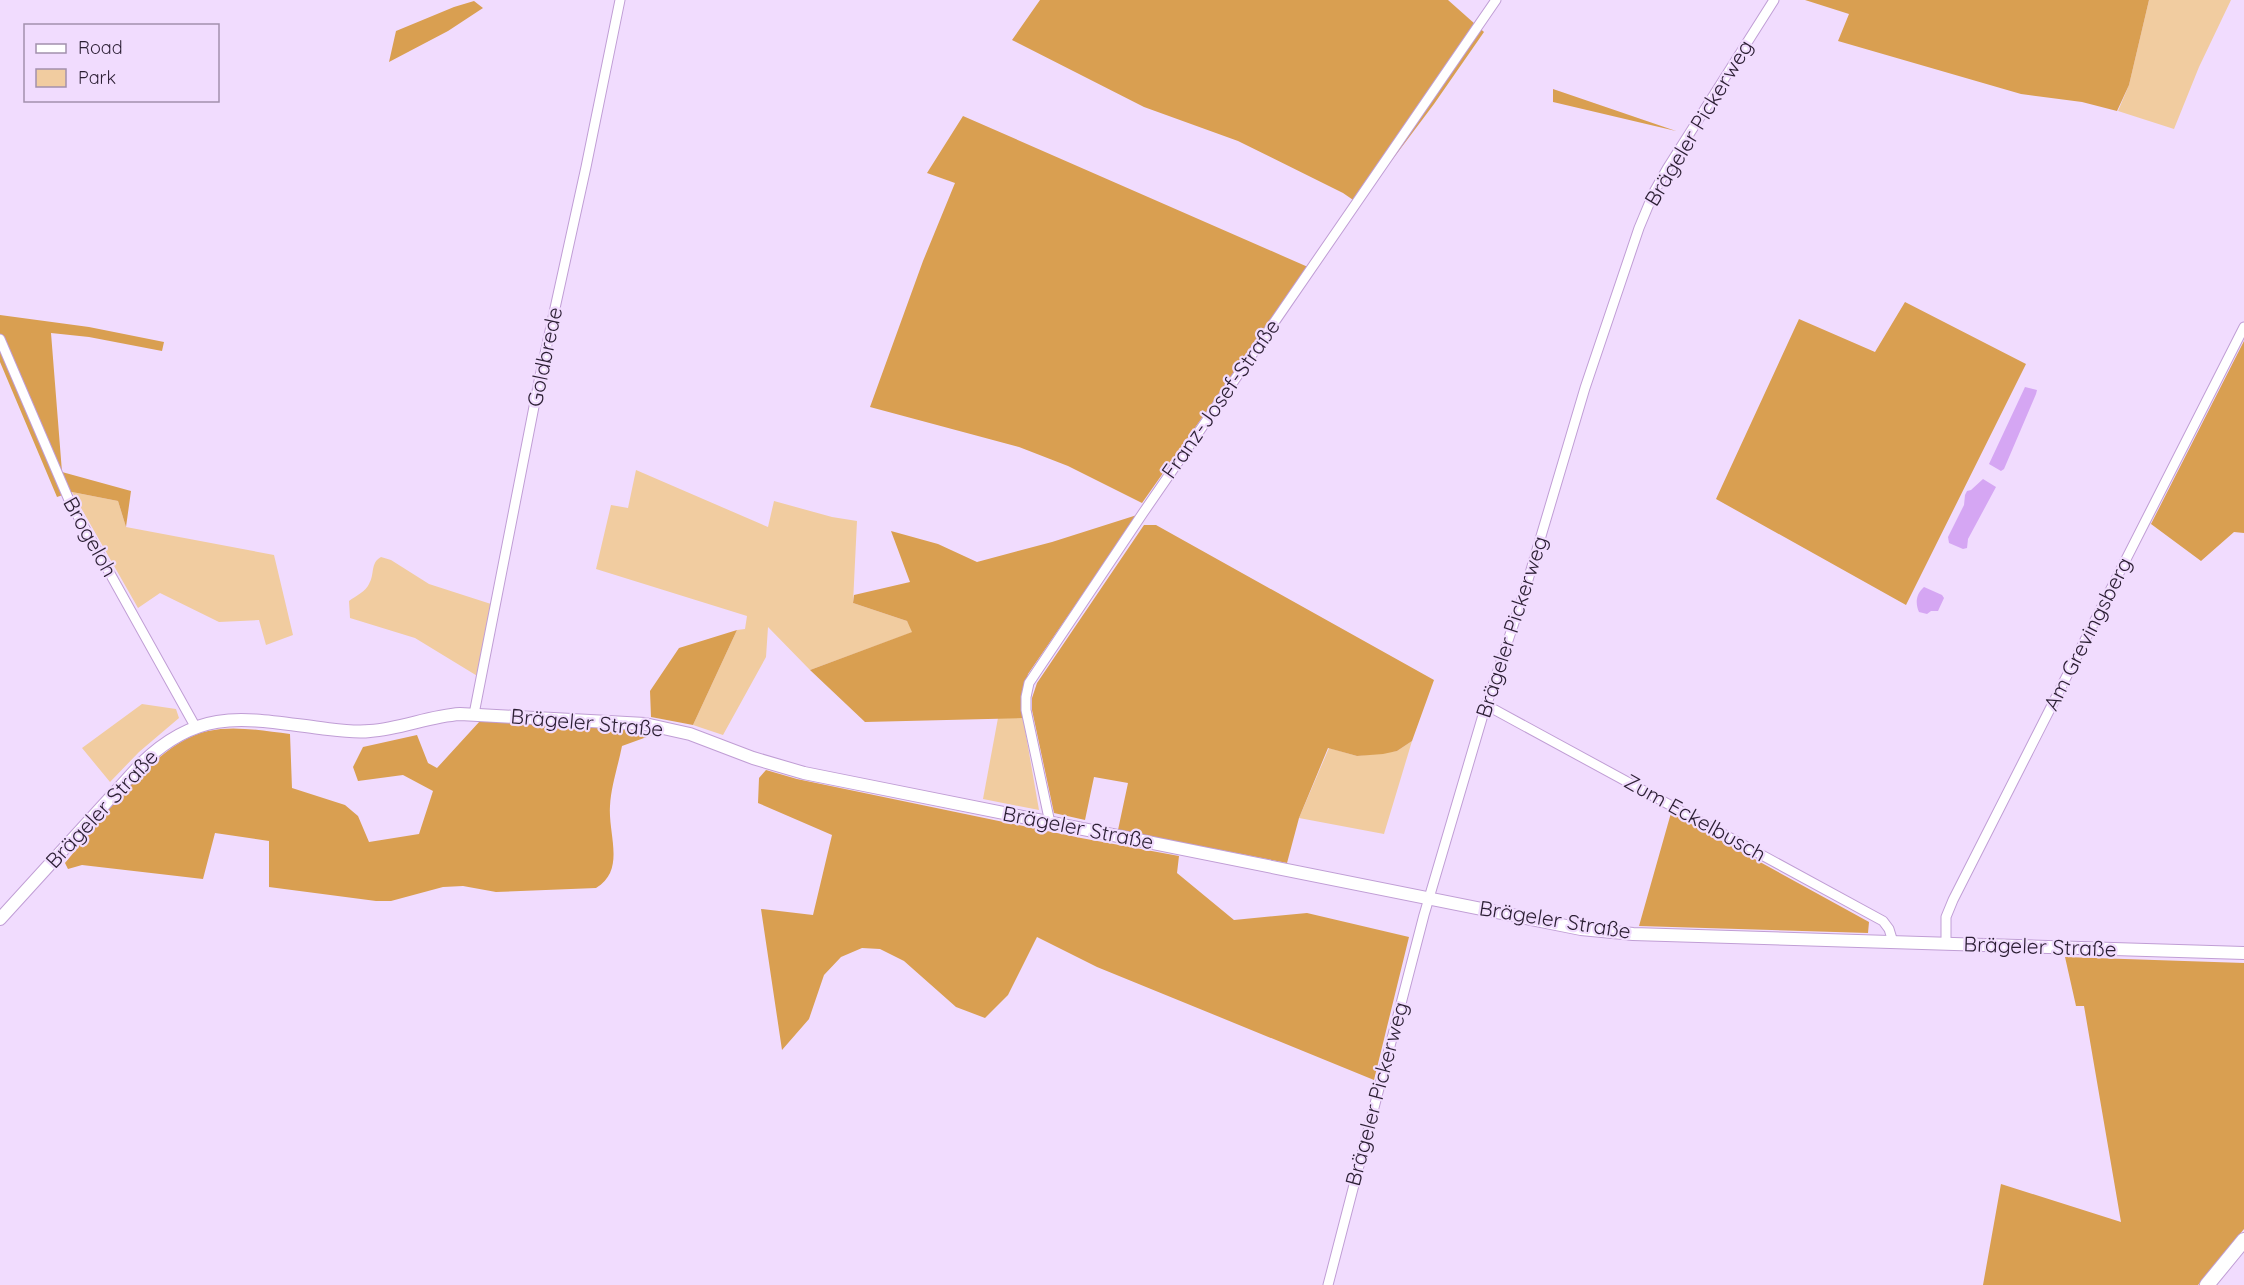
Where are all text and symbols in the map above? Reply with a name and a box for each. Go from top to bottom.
legend [24,24,219,102]
street label: Brägeler Pickerweg [1638,35,1758,210]
text: Road [78,36,123,59]
text: Park [78,66,116,89]
street label: Goldbrede [521,304,567,409]
street label: Franz-Josef-Straße [1155,314,1285,483]
street label: Brogeloh [58,492,124,581]
street label: Brägeler Pickerweg [1469,533,1553,721]
street label: Am Grevingsberg [2037,553,2137,714]
street label: Brägeler Straße [510,702,665,742]
street label: Brägeler Straße [40,743,163,873]
street label: Zum Eckelbusch [1620,768,1771,867]
street label: Brägeler Straße [1001,800,1156,854]
street label: Brägeler Straße [1477,894,1633,944]
street label: Brägeler Straße [1963,930,2117,962]
street label: Brägeler Pickerweg [1339,999,1413,1189]

